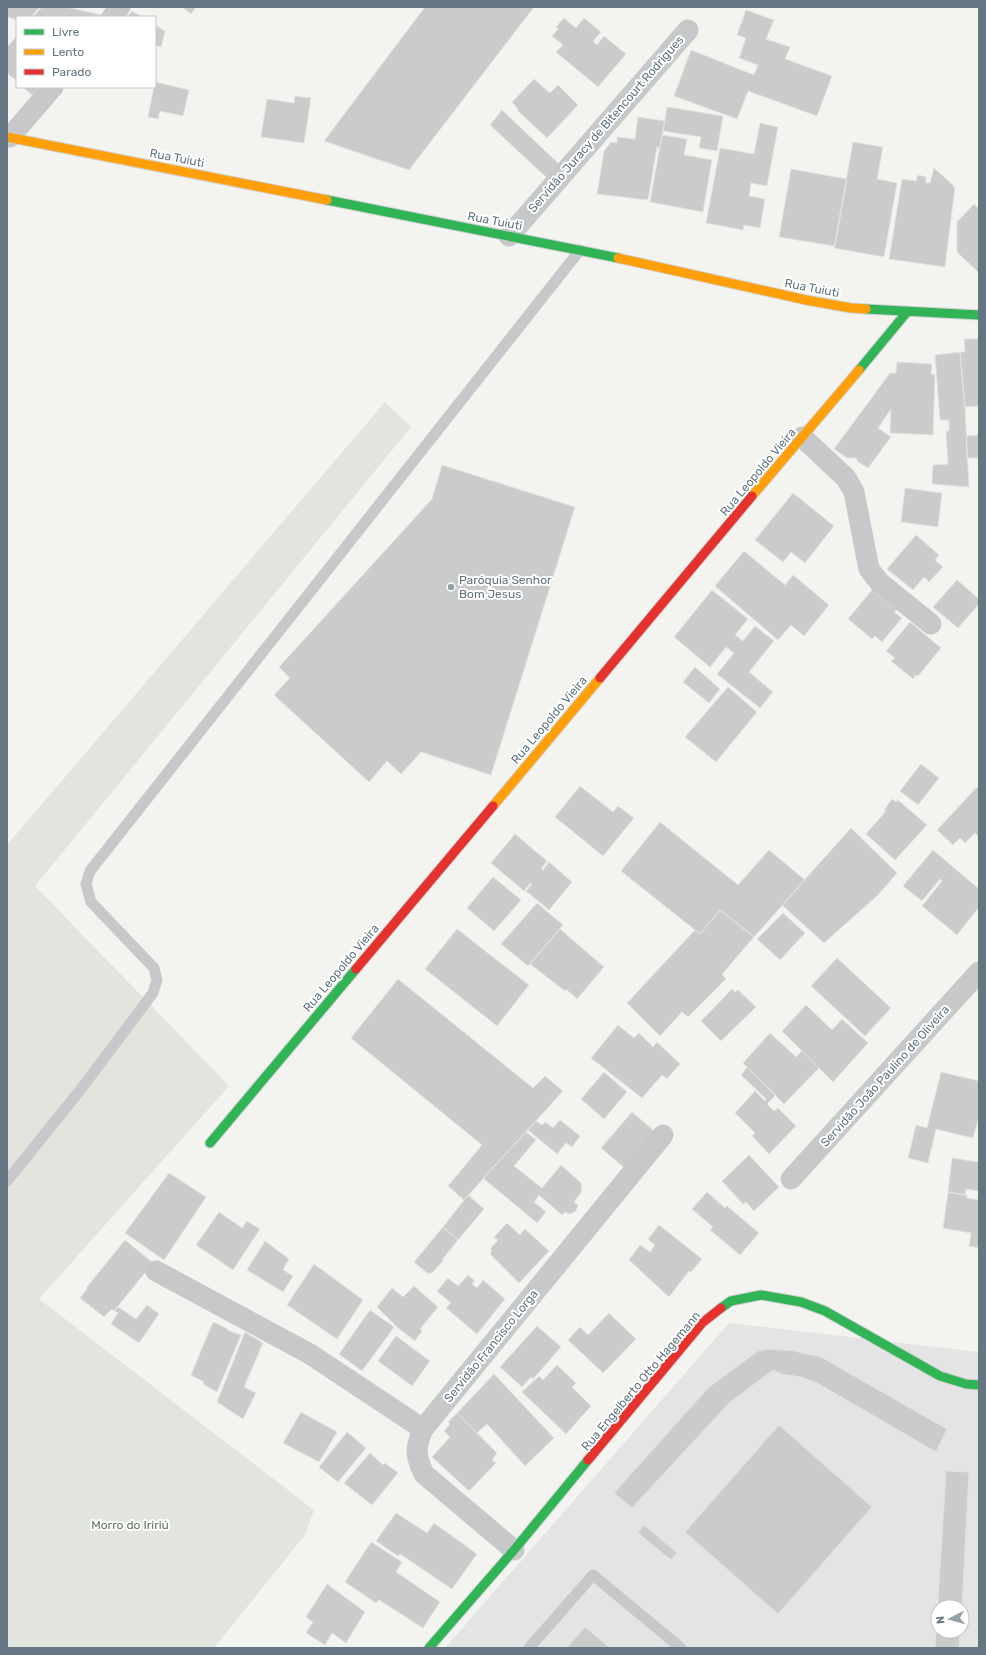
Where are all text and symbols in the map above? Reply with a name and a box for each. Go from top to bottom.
legend [16,16,156,88]
text: Livre [52,25,80,39]
street label: Servidão Juracy de Bitencourt Rodrigues [526,33,686,215]
text: Lento [52,45,84,59]
text: Parado [52,65,91,79]
street label: Rua Tuiuti [149,146,206,170]
street label: Rua Tuiuti [467,209,524,233]
street label: Rua Tuiuti [784,276,841,300]
street label: Rua Leopoldo Vieira [717,425,799,519]
place label: Paróquia Senhor Bom Jesus [459,573,552,601]
marker: Paróquia Senhor Bom Jesus [446,582,456,592]
street label: Rua Leopoldo Vieira [508,673,590,767]
street label: Rua Leopoldo Vieira [300,921,382,1015]
street label: Servidão João Paulino de Oliveira [818,1003,952,1149]
street label: Servidão Francisco Lorga [441,1287,541,1405]
street label: Rua Engelberto Otto Hagemann [579,1309,703,1453]
park label: Morro do Iririú [91,1518,169,1532]
north arrow [930,1599,970,1639]
text: N [934,1615,947,1625]

